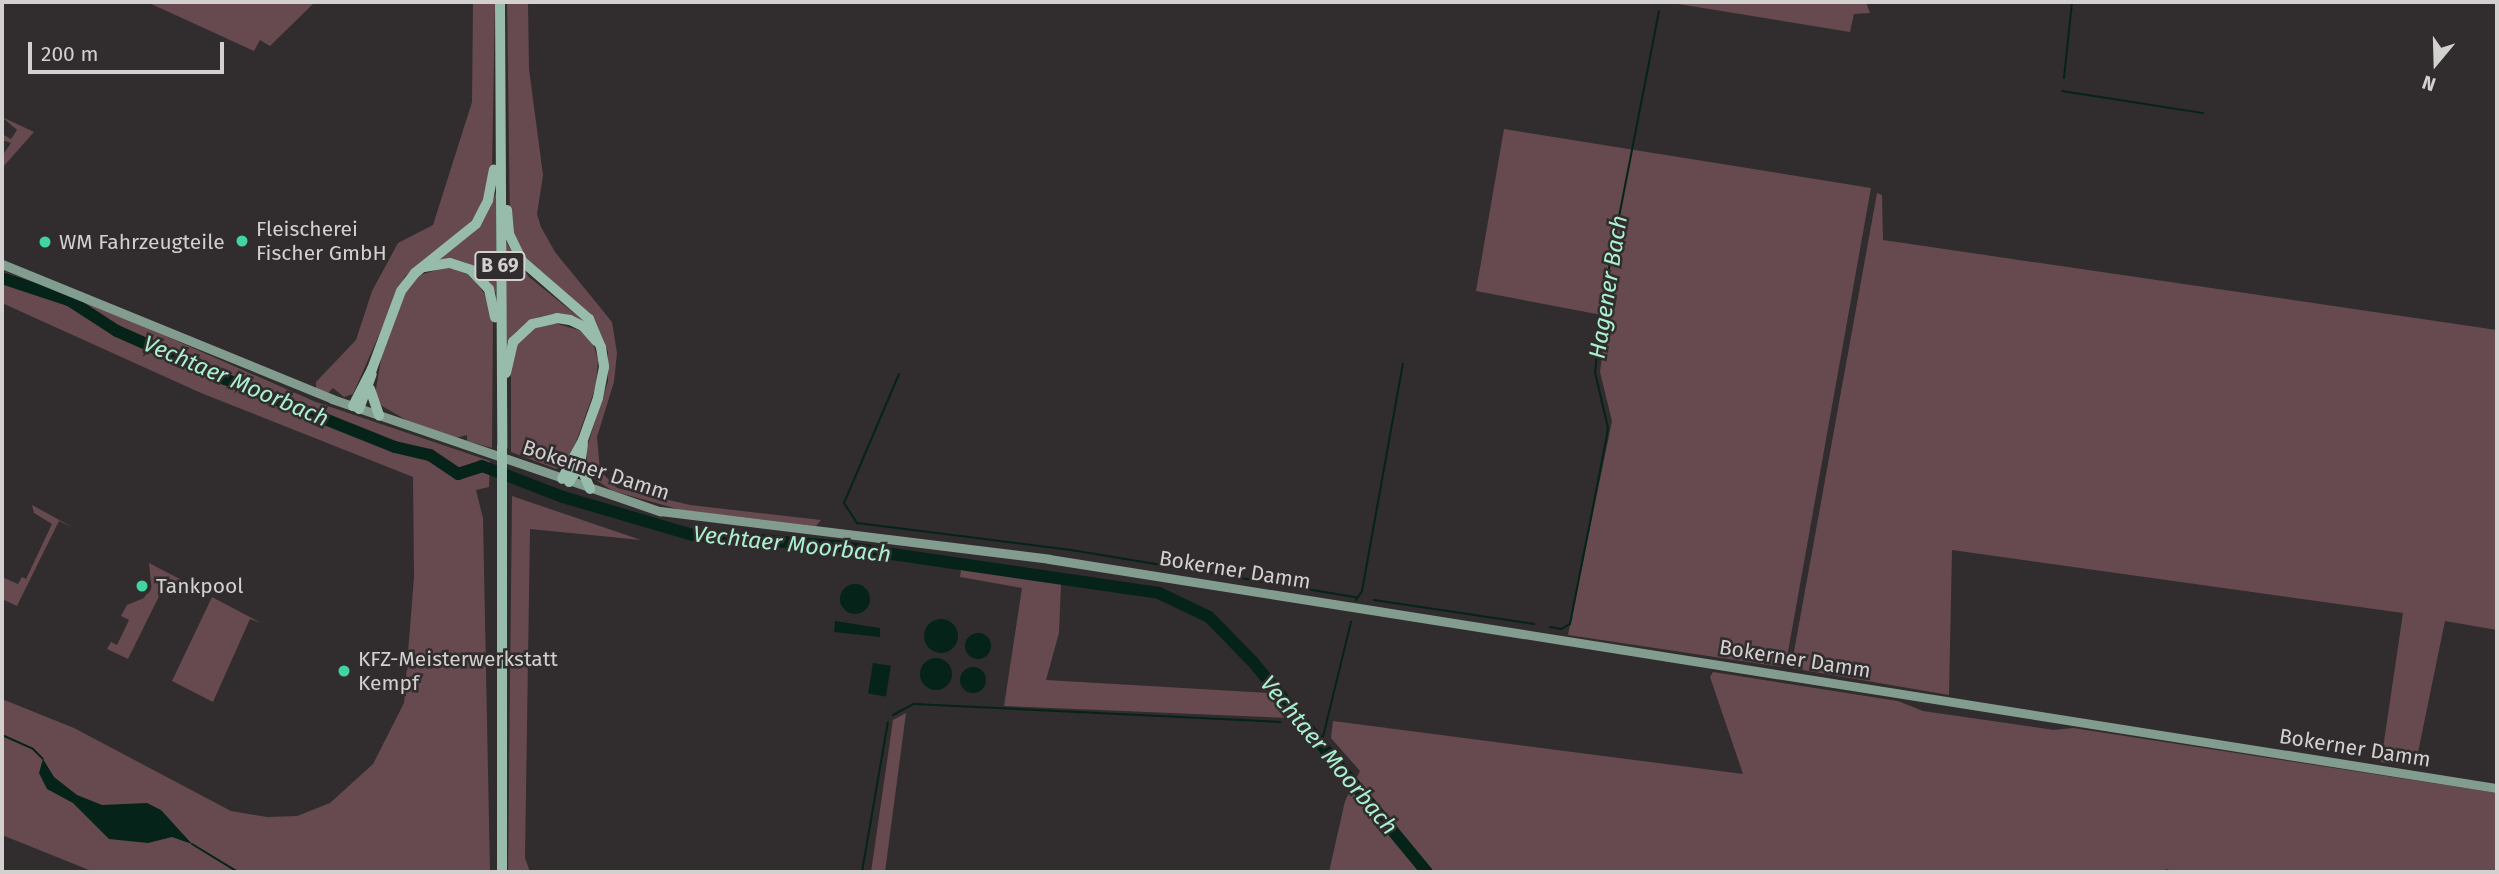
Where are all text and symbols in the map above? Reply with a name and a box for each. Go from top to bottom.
scale bar [32,28,228,72]
north arrow [2401,28,2471,98]
text: 200 m [41,41,98,67]
text: N [2419,70,2439,96]
water label: Hagener Bach [1583,213,1633,361]
place label: Fleischerei Fischer GmbH [256,216,387,266]
place label: WM Fahrzeugteile [59,229,225,255]
marker: Fleischerei Fischer GmbH [234,233,250,249]
marker: WM Fahrzeugteile [37,234,53,250]
road number: B 69 [474,250,526,282]
water label: Vechtaer Moorbach [139,329,333,433]
street label: Bokerner Damm [519,434,673,506]
water label: Vechtaer Moorbach [692,520,892,568]
street label: Bokerner Damm [1157,546,1313,594]
place label: Tankpool [156,573,243,599]
marker: Tankpool [134,578,150,594]
street label: Bokerner Damm [1717,635,1873,683]
place label: KFZ-Meisterwerkstatt Kempf [358,646,558,696]
marker: KFZ-Meisterwerkstatt Kempf [336,663,352,679]
water label: Vechtaer Moorbach [1254,670,1404,840]
street label: Bokerner Damm [2277,724,2433,772]

